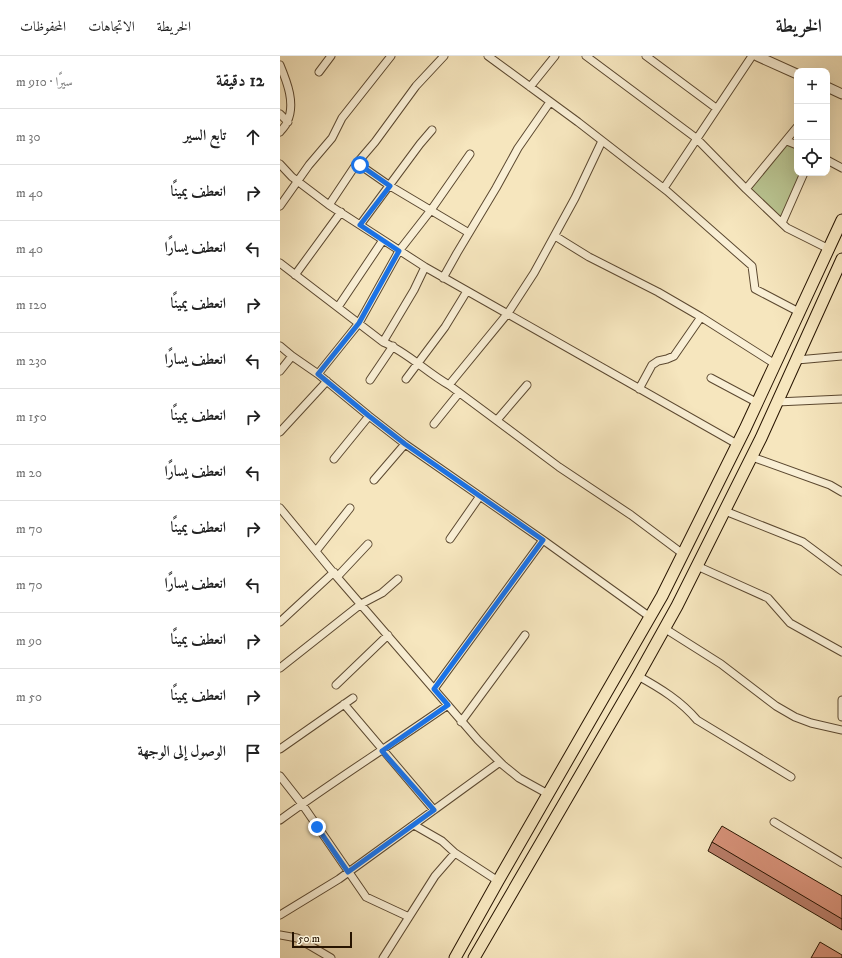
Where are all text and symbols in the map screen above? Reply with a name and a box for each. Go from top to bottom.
text: الخريطة [776,15,822,38]
text: المحفوظات [20,18,66,36]
text: الاتجاهات [88,18,135,36]
text: الخريطة [157,18,191,36]
map controls [794,68,830,176]
button: + [794,68,830,104]
text: 12 دقيقة [216,70,264,92]
text: سيرًا · 910 m [16,74,73,90]
button: − [794,104,830,140]
text: تابع السير [184,126,226,145]
icon: ahead [242,126,264,148]
text: 30 m [16,129,40,145]
button: locate [794,140,830,176]
route start [351,156,369,174]
text: انعطف يمينًا [171,182,226,201]
icon: right [242,182,264,204]
text: 40 m [16,185,43,201]
text: انعطف يسارًا [165,238,226,257]
icon: left [242,238,264,260]
text: 40 m [16,241,43,257]
text: انعطف يمينًا [171,294,226,313]
icon: right [242,294,264,316]
text: 120 m [16,297,47,313]
text: انعطف يسارًا [165,350,226,369]
icon: left [242,350,264,372]
text: 230 m [16,353,47,369]
text: انعطف يمينًا [171,406,226,425]
icon: right [242,406,264,428]
text: 150 m [16,409,47,425]
text: انعطف يسارًا [165,462,226,481]
icon: left [242,462,264,484]
text: 20 m [16,465,42,481]
text: انعطف يمينًا [171,518,226,537]
icon: right [242,518,264,540]
text: 70 m [16,521,42,537]
text: انعطف يسارًا [165,574,226,593]
icon: left [242,574,264,596]
text: 70 m [16,577,42,593]
text: انعطف يمينًا [171,630,226,649]
icon: right [242,630,264,652]
text: 90 m [16,633,42,649]
text: انعطف يمينًا [171,686,226,705]
icon: right [242,686,264,708]
text: 50 m [16,689,42,705]
text: الوصول إلى الوجهة [137,742,226,761]
icon: arrive [242,742,264,764]
route end [308,818,326,836]
scale bar [292,930,352,949]
text: 50 m [298,932,320,946]

